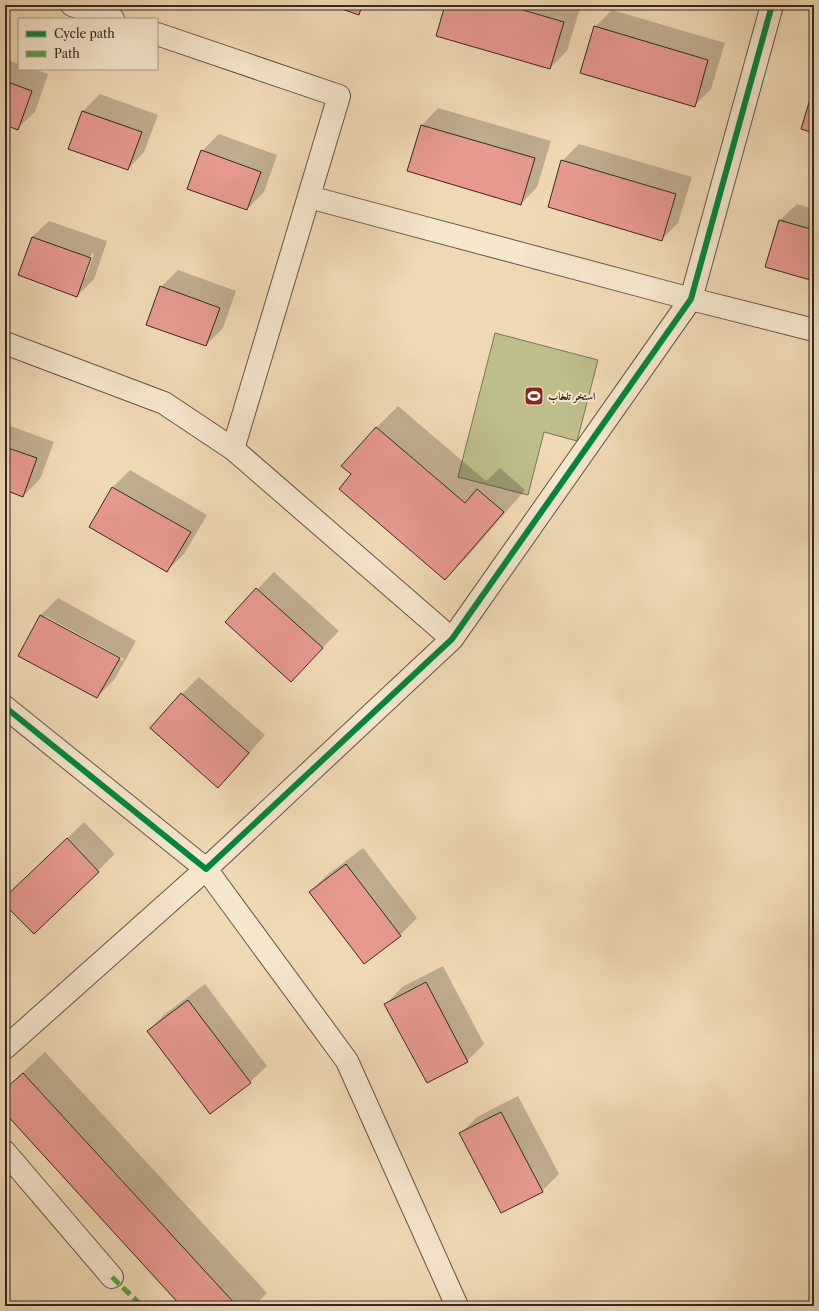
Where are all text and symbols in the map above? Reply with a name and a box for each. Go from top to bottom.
legend [18,18,158,70]
text: Cycle path [54,26,115,41]
text: Path [54,46,80,61]
sports icon: استخر تلخاب [523,385,545,407]
place label: استخر تلخاب [548,389,595,404]

